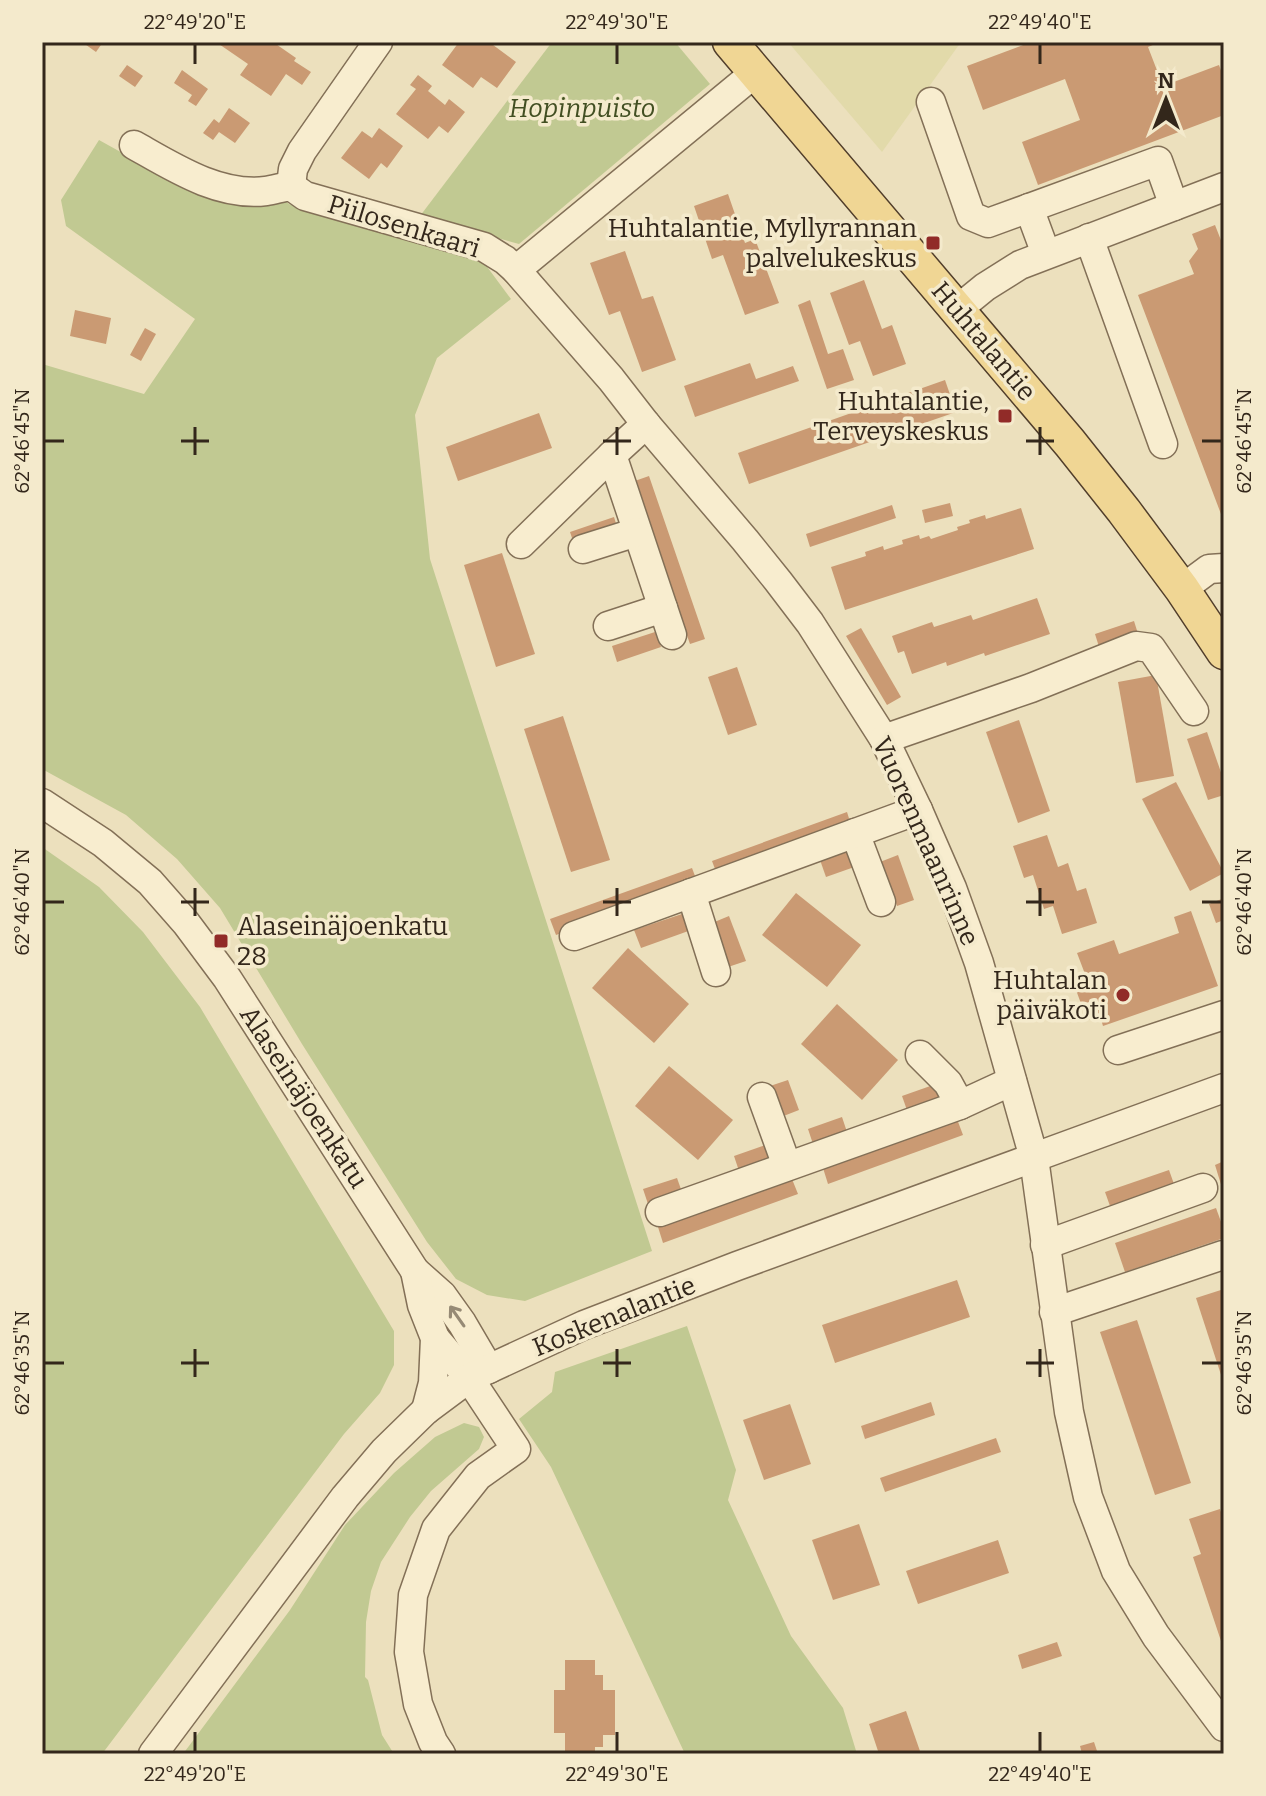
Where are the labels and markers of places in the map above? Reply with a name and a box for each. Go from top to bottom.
place label: Huhtalantie, Myllyrannan palvelukeskus [608,213,918,274]
marker: Huhtalantie, Myllyrannan palvelukeskus [924,234,942,252]
place label: Huhtalantie, Terveyskeskus [813,386,989,447]
marker: Huhtalantie, Terveyskeskus [996,407,1014,425]
place label: Alaseinäjoenkatu 28 [237,911,448,972]
marker: Alaseinäjoenkatu 28 [212,932,230,950]
place label: Huhtalan päiväkoti [993,965,1108,1026]
marker: Huhtalan päiväkoti [1114,986,1132,1004]

